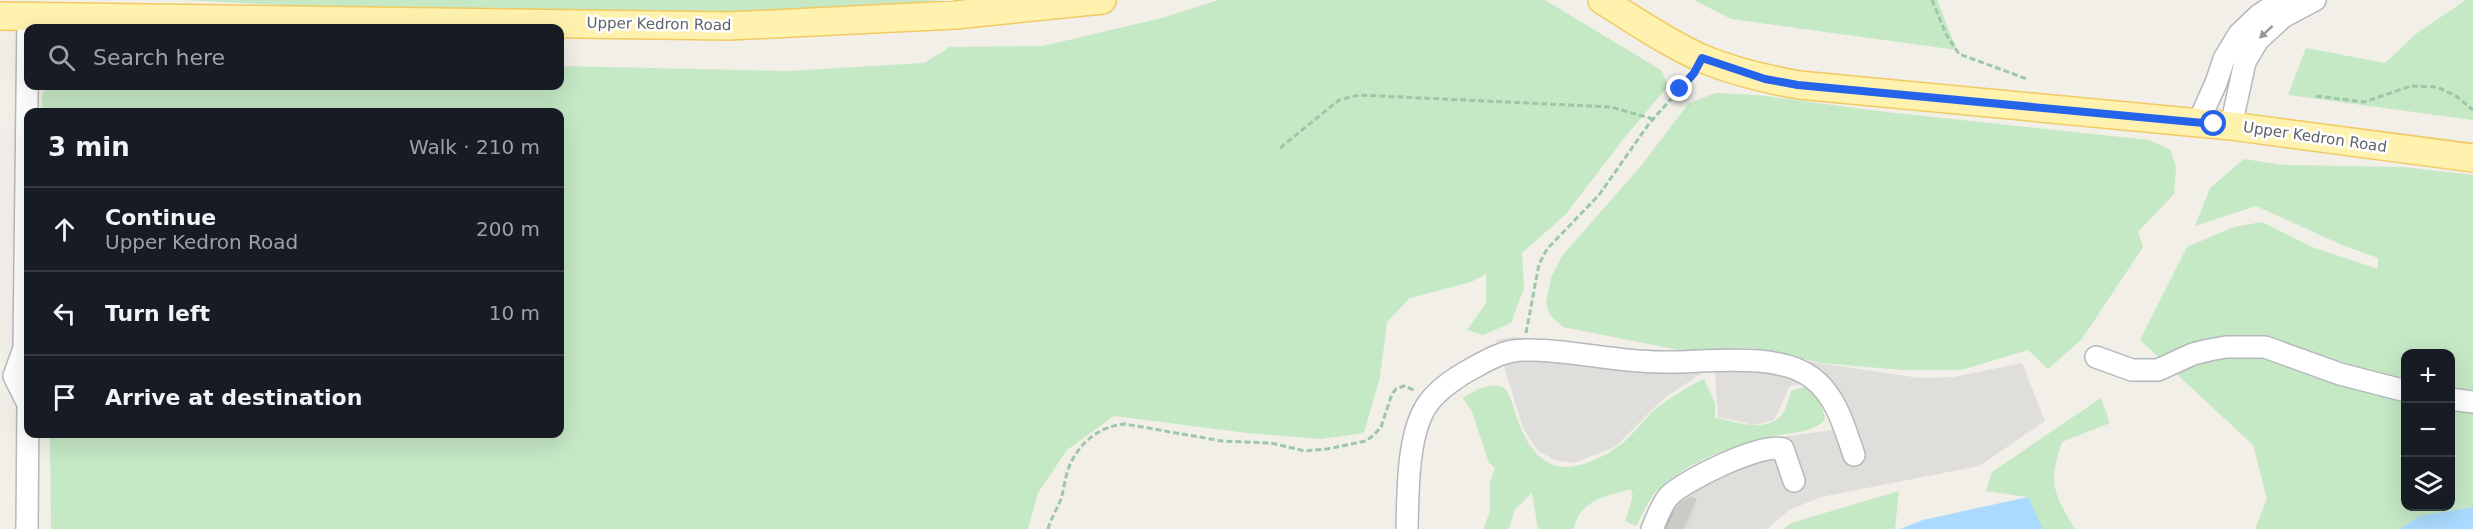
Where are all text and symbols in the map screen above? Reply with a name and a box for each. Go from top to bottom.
street label: Upper Kedron Road [586,14,732,34]
search box [24,24,564,90]
one-way arrow [2259,25,2274,39]
icon: search [45,41,78,74]
text: Search here [93,45,225,70]
route end [1666,75,1692,101]
route start [2200,110,2226,136]
street label: Upper Kedron Road [2242,118,2388,156]
text: 3 min [48,132,130,162]
text: Walk · 210 m [409,135,540,159]
text: Continue [105,205,216,230]
icon: ahead [48,213,81,246]
text: 200 m [476,217,540,241]
text: Upper Kedron Road [105,230,298,254]
icon: left [48,297,81,330]
text: Turn left [105,301,210,326]
text: 10 m [489,301,540,325]
map controls [2401,349,2455,511]
button: + [2401,349,2455,403]
icon: arrive [48,381,81,414]
text: Arrive at destination [105,385,362,410]
button: − [2401,403,2455,457]
button: layers [2401,457,2455,511]

